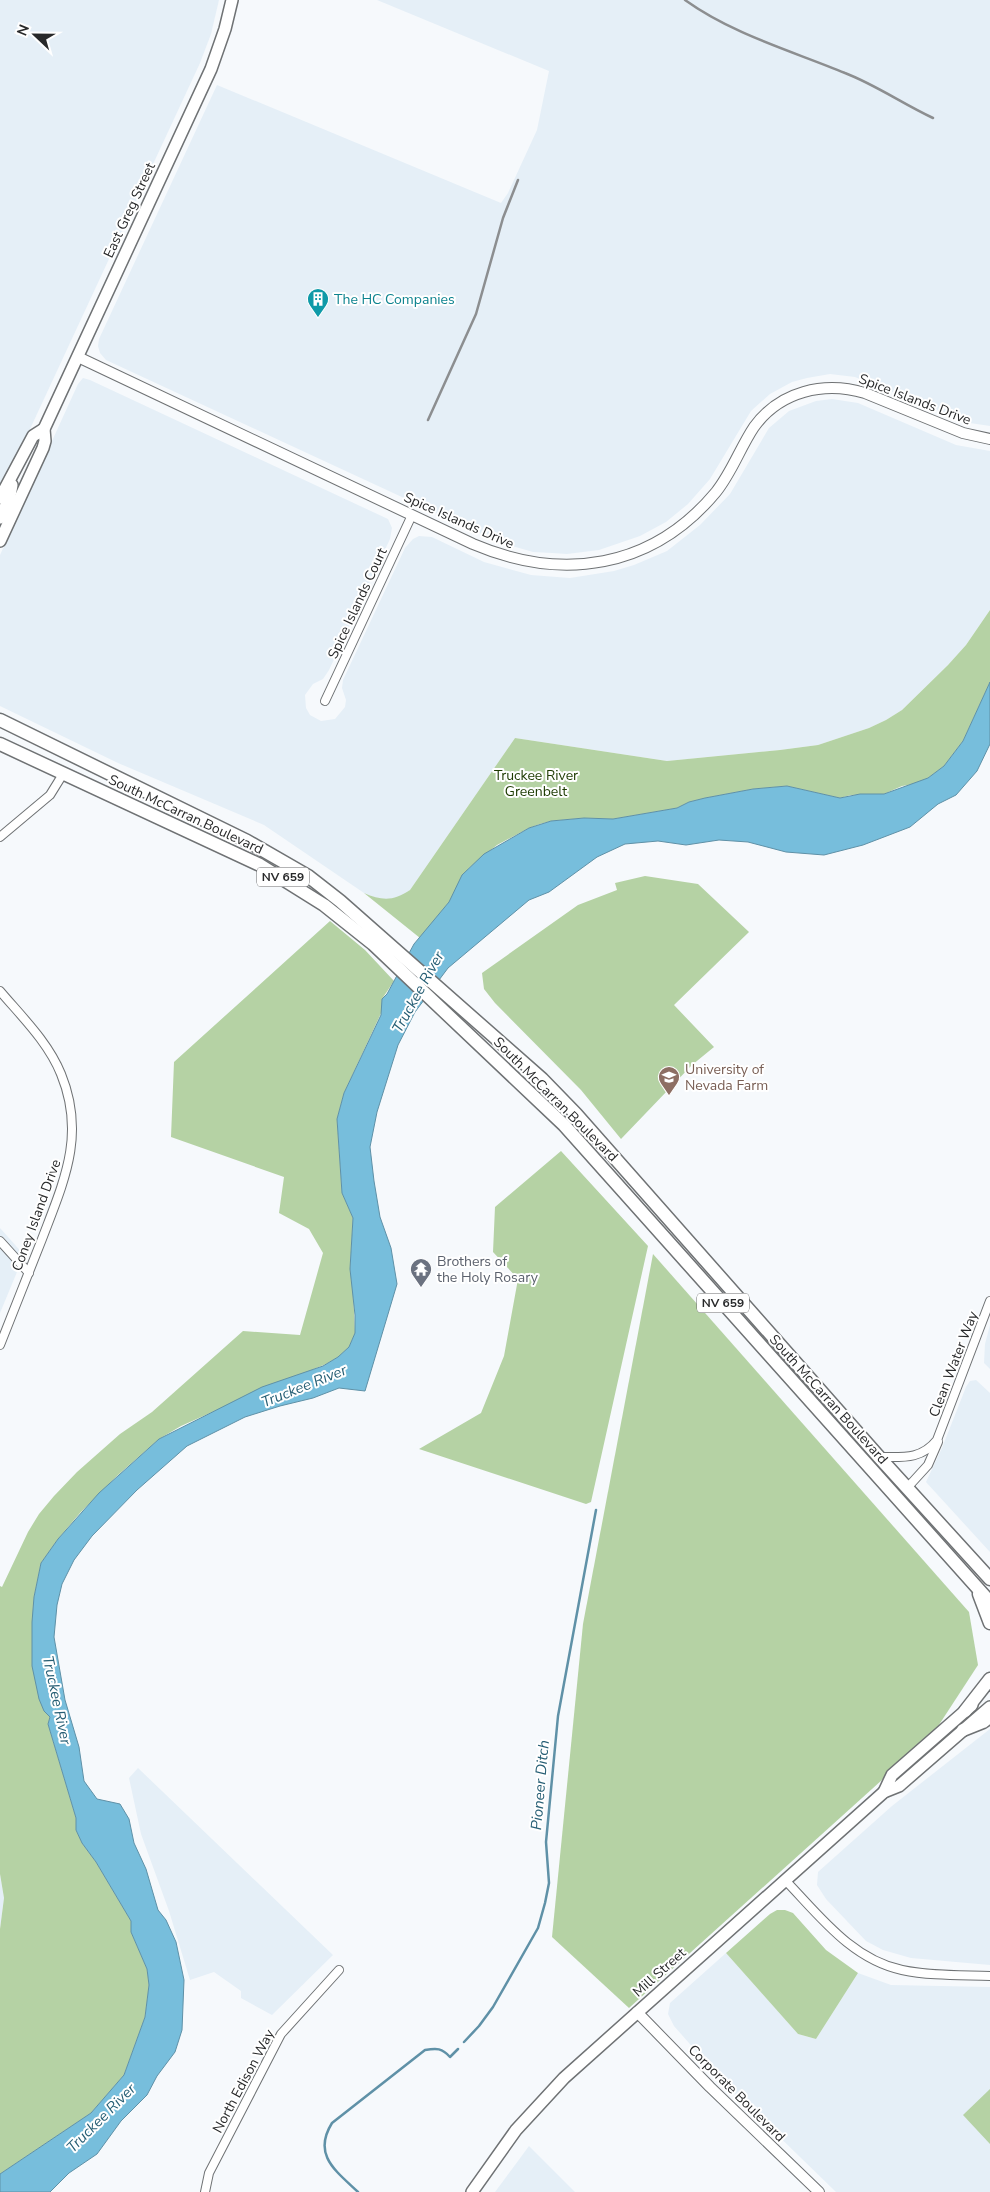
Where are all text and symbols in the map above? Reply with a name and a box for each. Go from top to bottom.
north arrow [10,10,60,60]
text: N [13,22,34,39]
street label: East Greg Street [99,159,160,261]
building icon: The HC Companies [306,287,330,318]
place label: The HC Companies [334,290,455,309]
street label: Spice Islands Drive [856,369,974,430]
street label: Spice Islands Drive [401,488,517,553]
street label: Spice Islands Court [323,544,392,662]
park label: Truckee River Greenbelt [494,766,578,801]
street label: South McCarran Boulevard [105,770,266,859]
road number: NV 659 [257,868,309,886]
water label: Truckee River [387,947,449,1036]
street label: South McCarran Boulevard [489,1033,622,1166]
place label: University of Nevada Farm [685,1060,768,1095]
school or university icon: University of Nevada Farm [657,1065,681,1096]
street label: Coney Island Drive [7,1157,66,1274]
place label: Brothers of the Holy Rosary [437,1252,539,1287]
temple icon: Brothers of the Holy Rosary [409,1257,433,1288]
road number: NV 659 [697,1294,749,1312]
street label: Clean Water Way [925,1308,983,1420]
street label: South McCarran Boulevard [765,1330,892,1468]
water label: Truckee River [258,1360,350,1412]
water label: Truckee River [38,1654,76,1747]
water label: Pioneer Ditch [526,1739,554,1831]
street label: Mill Street [629,1943,690,2001]
street label: North Edison Way [208,2025,279,2136]
street label: Corporate Boulevard [684,2041,789,2146]
water label: Truckee River [62,2079,140,2157]

